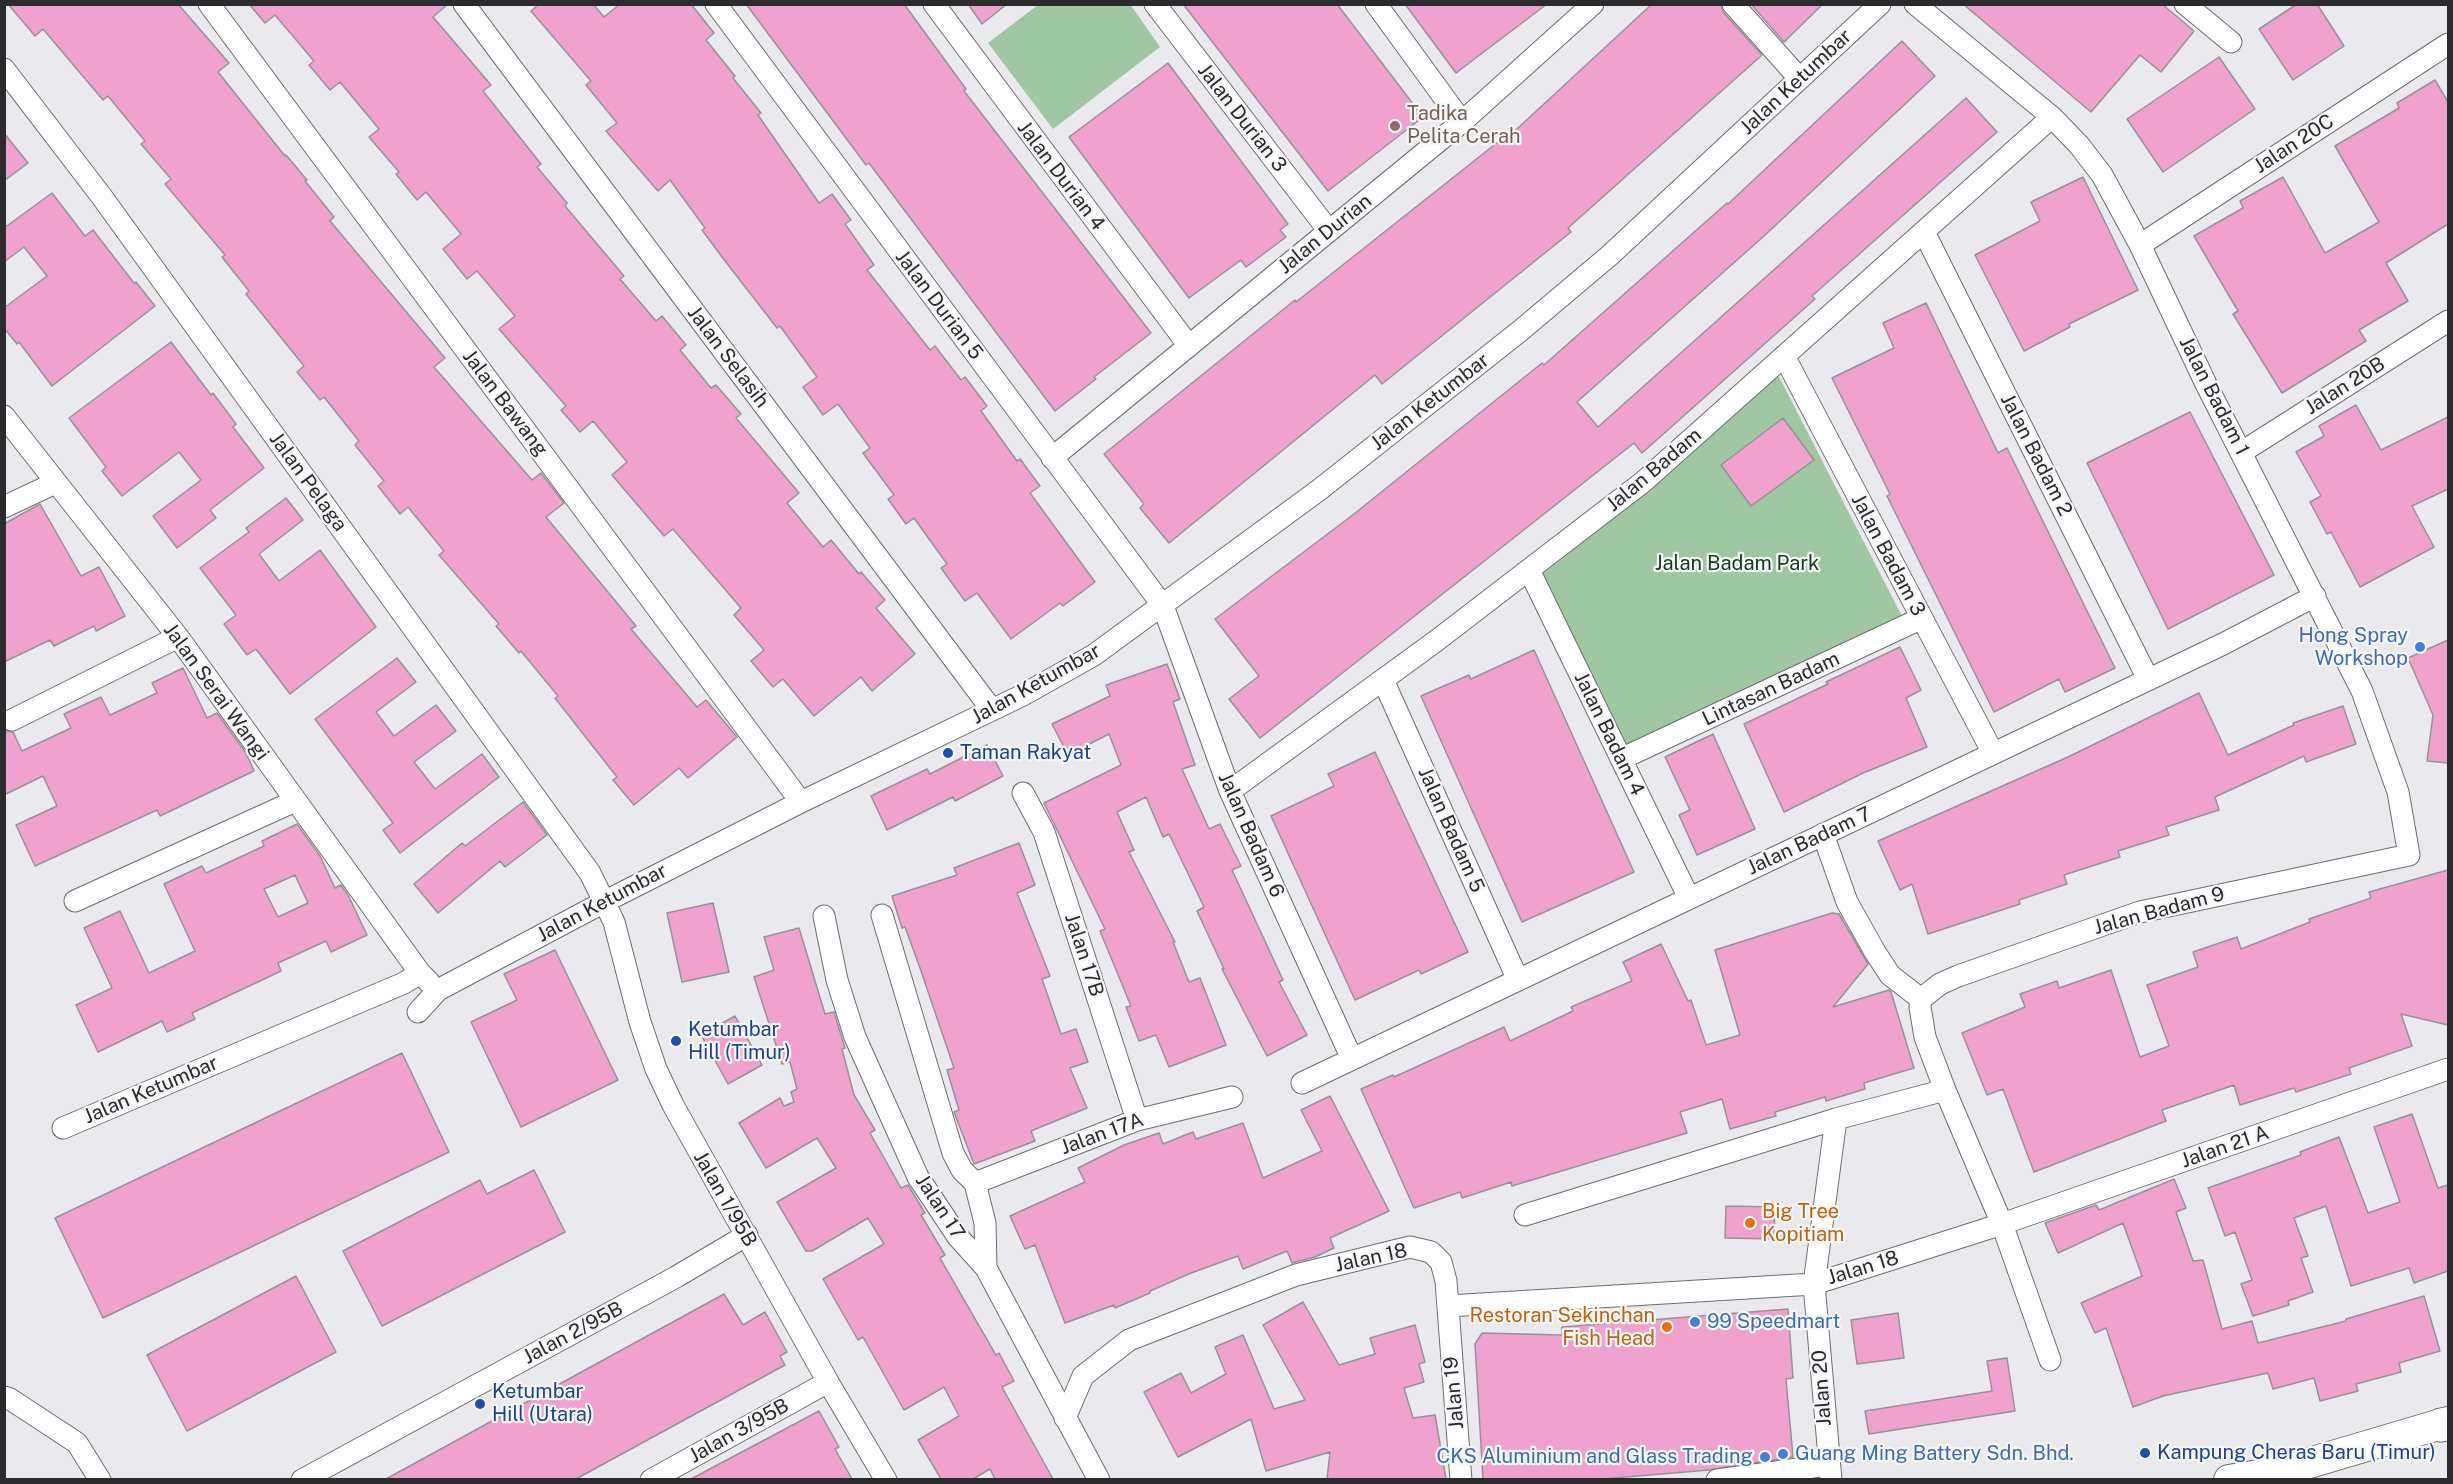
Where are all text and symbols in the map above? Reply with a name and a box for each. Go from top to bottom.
street label: Jalan Ketumbar [1735,24,1857,140]
street label: Jalan Durian 3 [1192,59,1292,177]
place label: Tadika Pelita Cerah [1407,102,1521,149]
street label: Jalan 20C [2250,109,2338,179]
street label: Jalan Durian 4 [1012,117,1110,235]
marker: Tadika Pelita Cerah [1388,119,1402,133]
street label: Jalan Durian [1273,189,1377,279]
street label: Jalan Durian 5 [890,246,988,364]
street label: Jalan Selasih [682,302,774,412]
street label: Jalan Badam 1 [2174,333,2254,459]
street label: Jalan Bawang [457,345,553,461]
street label: Jalan Ketumbar [1366,348,1494,456]
street label: Jalan 20B [2301,352,2389,420]
street label: Jalan Badam 2 [1995,390,2077,520]
street label: Jalan Badam [1601,423,1707,517]
street label: Jalan Pelaga [264,428,352,536]
street label: Jalan Badam 3 [1846,490,1930,620]
park label: Jalan Badam Park [1655,552,1819,576]
street label: Jalan Serai Wangi [158,619,274,765]
place label: Hong Spray Workshop [2298,624,2408,671]
street label: Jalan Ketumbar [967,639,1105,729]
marker: Hong Spray Workshop [2413,640,2427,654]
street label: Lintasan Badam [1699,647,1843,731]
street label: Jalan Badam 4 [1569,668,1649,800]
place label: Taman Rakyat [960,741,1091,765]
marker: Taman Rakyat [941,746,955,760]
street label: Jalan Badam 5 [1413,764,1489,896]
street label: Jalan Badam 6 [1213,769,1289,901]
street label: Jalan Badam 7 [1743,802,1875,880]
street label: Jalan Ketumbar [533,859,671,947]
street label: Jalan Badam 9 [2091,882,2227,940]
street label: Jalan 17B [1059,910,1109,1000]
place label: Ketumbar Hill (Timur) [688,1018,791,1065]
marker: Ketumbar Hill (Timur) [669,1034,683,1048]
street label: Jalan Ketumbar [80,1051,222,1129]
street label: Jalan 17A [1057,1108,1147,1160]
street label: Jalan 21 A [2178,1121,2272,1173]
street label: Jalan 1/95B [688,1147,762,1251]
street label: Jalan 17 [910,1170,970,1244]
place label: Big Tree Kopitiam [1762,1200,1844,1247]
marker: Big Tree Kopitiam [1743,1216,1757,1230]
street label: Jalan 18 [1333,1239,1409,1277]
street label: Jalan 18 [1824,1246,1902,1290]
street label: Jalan 2/95B [519,1297,627,1369]
place label: Restoran Sekinchan Fish Head [1469,1304,1655,1351]
place label: 99 Speedmart [1707,1310,1840,1334]
marker: 99 Speedmart [1688,1315,1702,1329]
marker: Restoran Sekinchan Fish Head [1660,1320,1674,1334]
street label: Jalan 20 [1807,1349,1837,1427]
street label: Jalan 19 [1439,1356,1469,1430]
place label: Ketumbar Hill (Utara) [492,1380,593,1427]
street label: Jalan 3/95B [685,1394,793,1468]
marker: Ketumbar Hill (Utara) [473,1397,487,1411]
place label: Kampung Cheras Baru (Timur) [2157,1441,2436,1465]
place label: Guang Ming Battery Sdn. Bhd. [1795,1442,2074,1466]
place label: CKS Aluminium and Glass Trading [1437,1445,1753,1469]
marker: Kampung Cheras Baru (Timur) [2138,1446,2152,1460]
marker: Guang Ming Battery Sdn. Bhd. [1776,1447,1790,1461]
marker: CKS Aluminium and Glass Trading [1758,1450,1772,1464]

